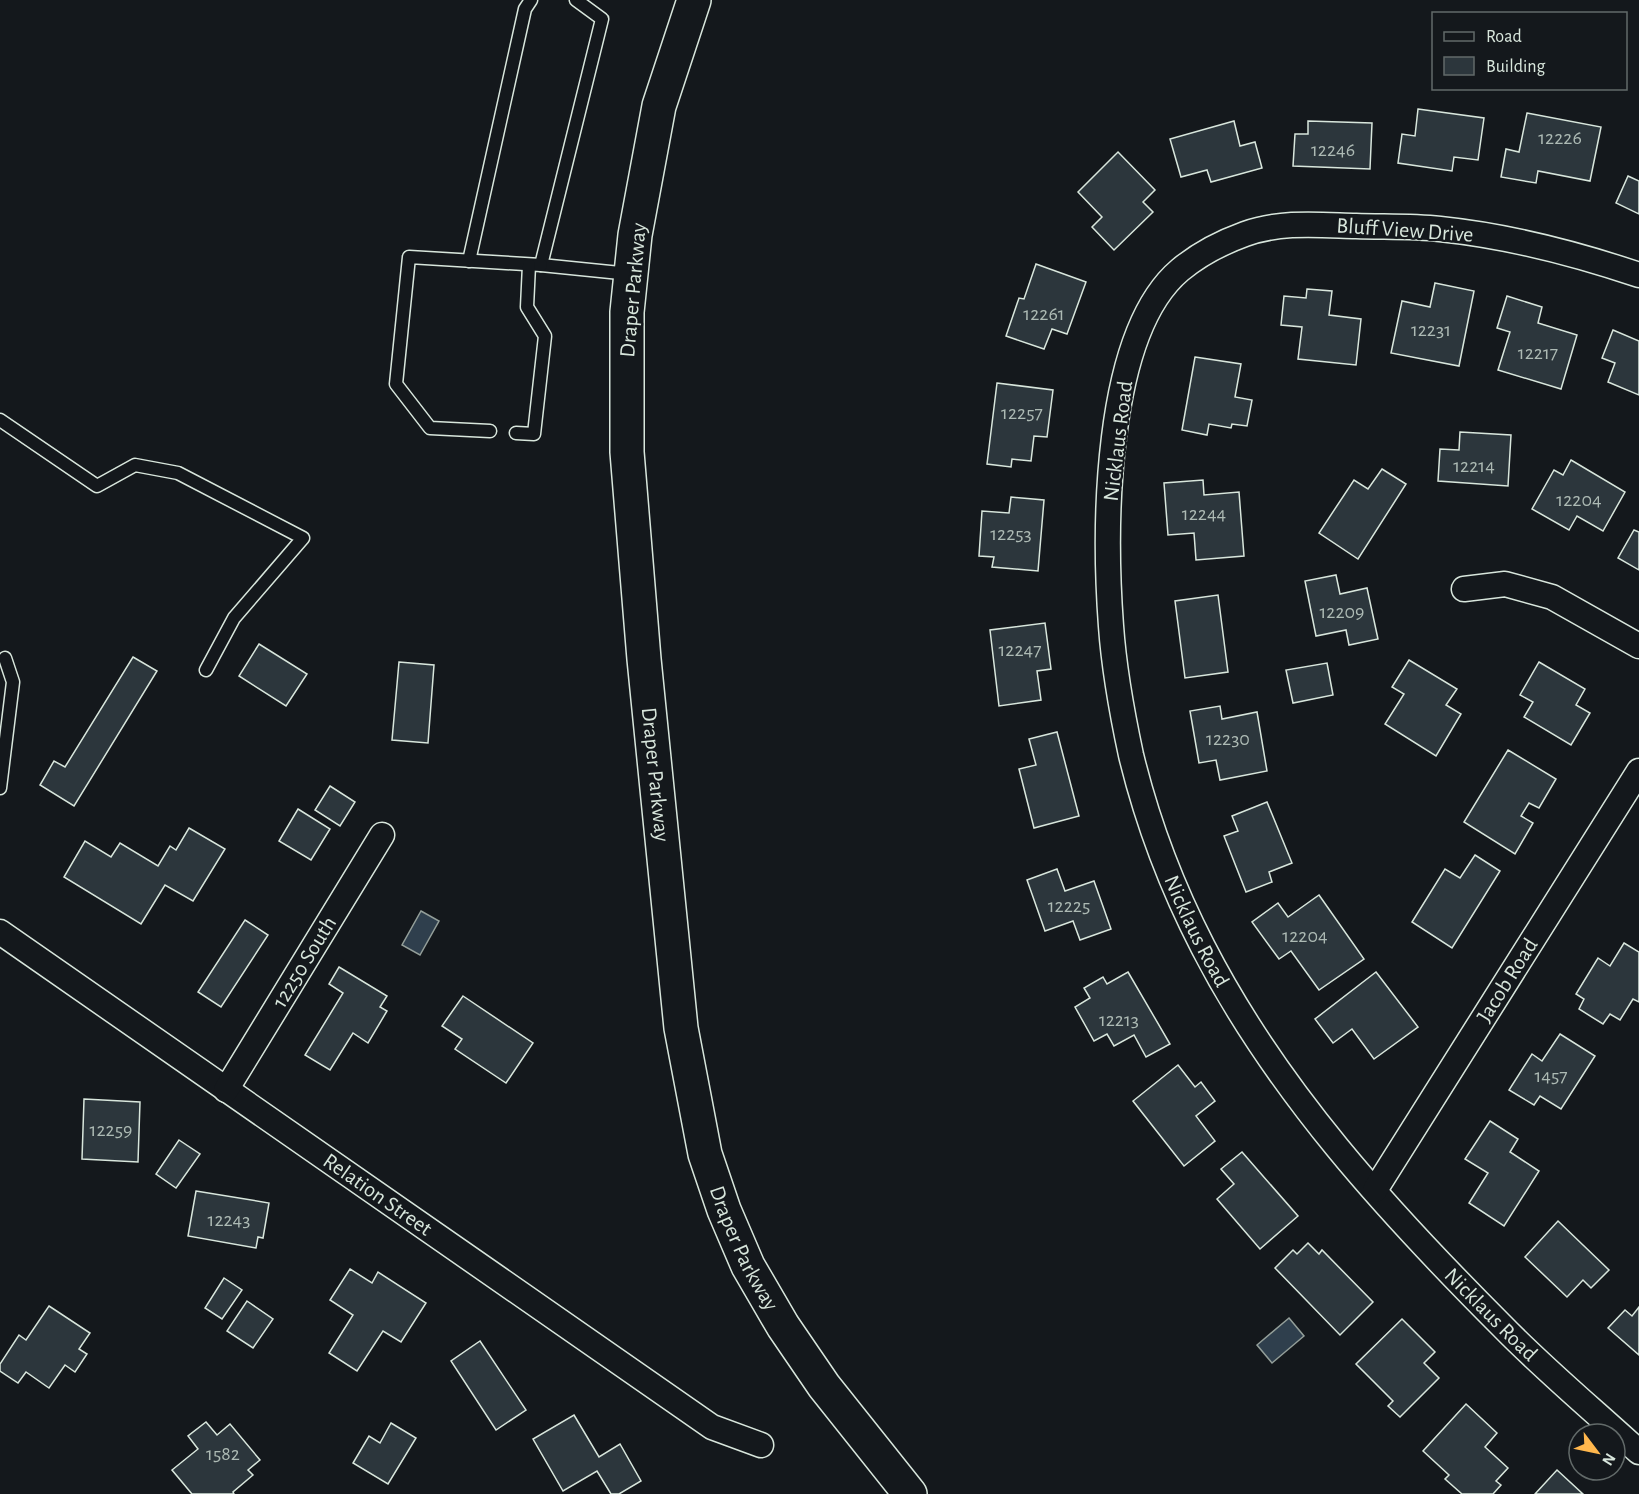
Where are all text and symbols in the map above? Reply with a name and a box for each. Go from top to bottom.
legend [1432,12,1627,90]
text: Road [1486,28,1522,46]
text: Building [1486,58,1546,76]
house number: 12226 [1538,128,1582,148]
house number: 12246 [1311,140,1355,160]
street label: Bluff View Drive [1336,214,1474,246]
street label: Draper Parkway [616,221,650,358]
house number: 12261 [1023,304,1065,324]
house number: 12231 [1411,320,1451,340]
house number: 12217 [1518,343,1558,363]
street label: Nicklaus Road [1100,380,1136,502]
house number: 12257 [1001,403,1043,423]
house number: 12214 [1453,456,1495,476]
house number: 12204 [1556,490,1602,510]
house number: 12244 [1182,504,1226,524]
house number: 12253 [990,524,1032,544]
house number: 12209 [1319,602,1365,622]
house number: 12247 [998,640,1042,660]
street label: Draper Parkway [638,706,673,843]
house number: 12230 [1206,729,1250,749]
street label: Nicklaus Road [1160,872,1233,991]
house number: 12225 [1048,896,1090,916]
street label: 12250 South [268,913,340,1012]
house number: 12204 [1282,926,1328,946]
street label: Jacob Road [1473,934,1542,1026]
house number: 12213 [1099,1010,1139,1030]
house number: 1457 [1534,1066,1568,1086]
house number: 12259 [90,1120,132,1140]
street label: Relation Street [319,1149,436,1240]
street label: Draper Parkway [706,1183,783,1315]
house number: 12243 [208,1210,250,1230]
street label: Nicklaus Road [1440,1264,1542,1365]
north arrow [1567,1422,1627,1482]
house number: 1582 [206,1444,240,1464]
text: N [1599,1450,1619,1468]

